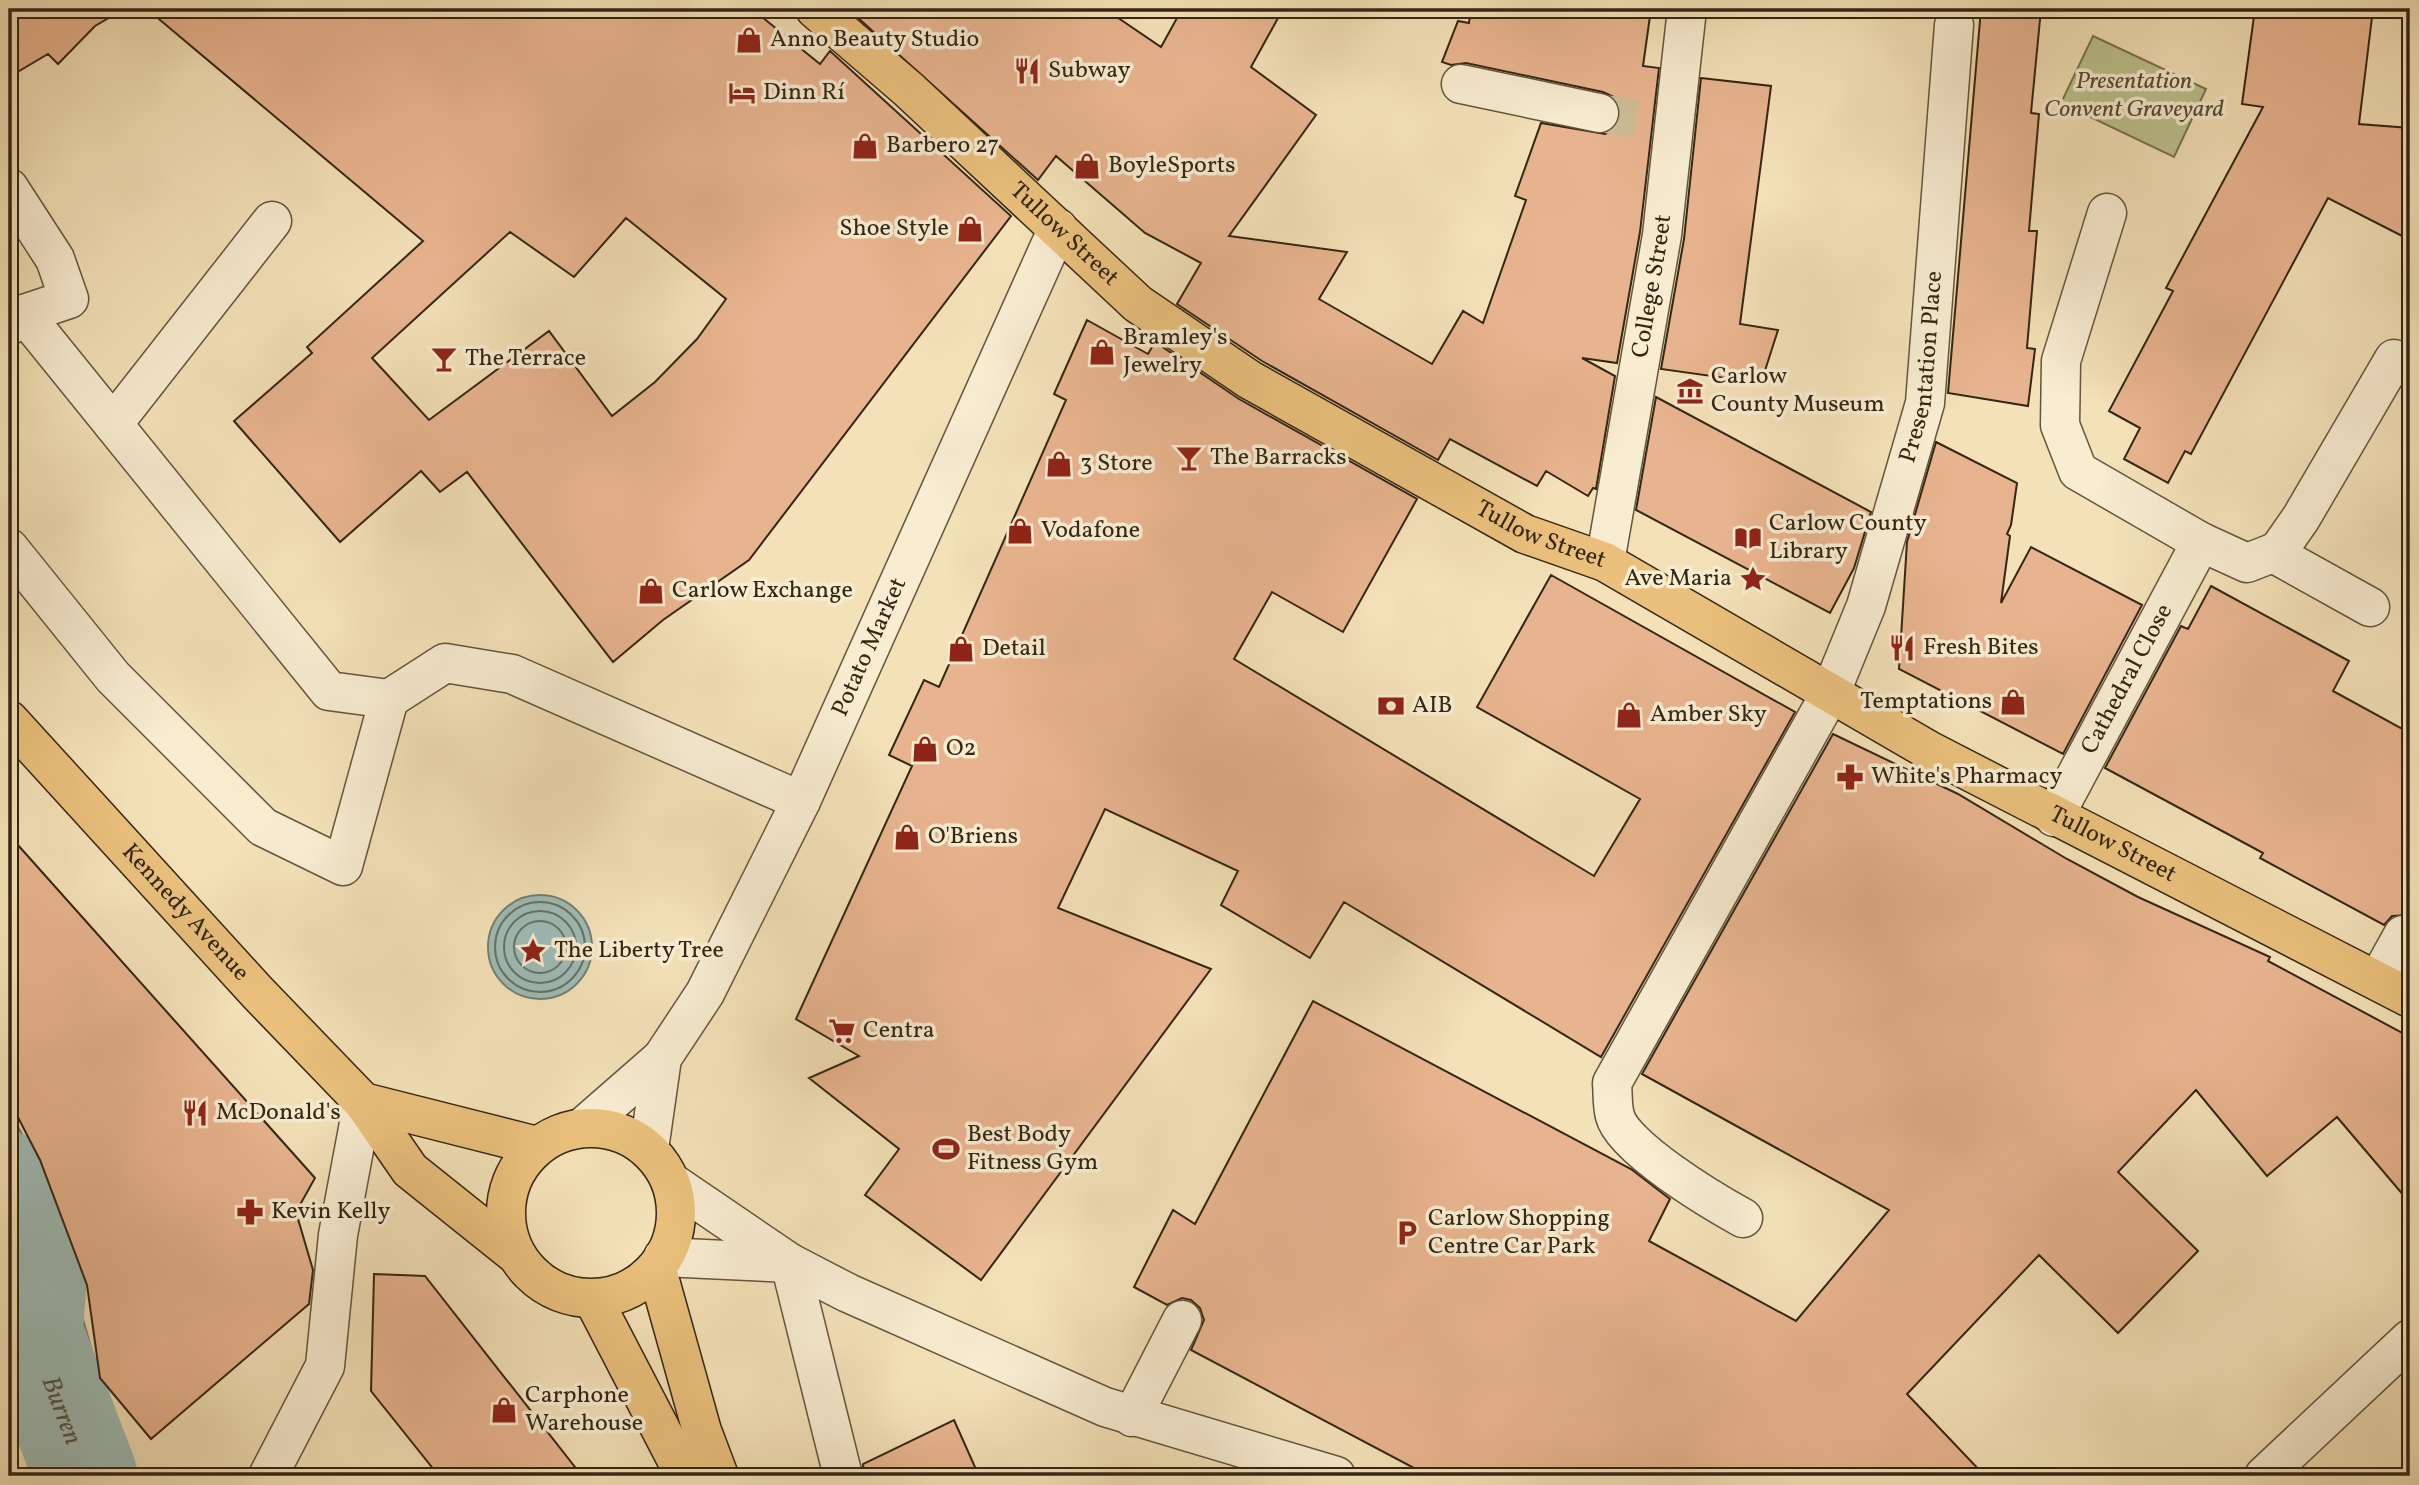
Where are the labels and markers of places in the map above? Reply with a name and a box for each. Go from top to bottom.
place label: Anno Beauty Studio [770,23,979,57]
shop icon: Anno Beauty Studio [734,25,764,55]
place label: Subway [1048,54,1130,88]
restaurant icon: Subway [1012,56,1042,86]
place label: Dinn Rí [763,76,845,110]
hotel icon: Dinn Rí [727,78,757,108]
place label: Barbero 27 [886,129,999,163]
shop icon: Barbero 27 [850,131,880,161]
place label: BoyleSports [1108,149,1236,183]
shop icon: BoyleSports [1072,151,1102,181]
place label: Shoe Style [839,212,949,246]
shop icon: Shoe Style [955,214,985,244]
place label: Bramley's Jewelry [1123,321,1228,383]
shop icon: Bramley's Jewelry [1087,337,1117,367]
place label: The Terrace [465,342,586,376]
bar icon: The Terrace [429,344,459,374]
place label: Carlow County Museum [1711,360,1885,422]
museum icon: Carlow County Museum [1675,376,1705,406]
place label: The Barracks [1210,441,1347,475]
bar icon: The Barracks [1174,443,1204,473]
place label: 3 Store [1080,447,1153,481]
shop icon: 3 Store [1044,449,1074,479]
place label: Carlow County Library [1769,507,1927,569]
place label: Vodafone [1041,514,1140,548]
shop icon: Vodafone [1005,516,1035,546]
library icon: Carlow County Library [1733,523,1763,553]
place label: Ave Maria [1624,562,1732,596]
place icon: Ave Maria [1738,564,1768,594]
place label: Carlow Exchange [672,574,853,608]
shop icon: Carlow Exchange [636,576,666,606]
place label: Fresh Bites [1923,631,2039,665]
place label: Detail [982,632,1046,666]
restaurant icon: Fresh Bites [1887,633,1917,663]
shop icon: Detail [946,634,976,664]
place label: Temptations [1860,685,1992,719]
shop icon: Temptations [1998,687,2028,717]
place label: AIB [1412,689,1452,723]
bank icon: AIB [1376,691,1406,721]
place label: Amber Sky [1650,698,1767,732]
shop icon: Amber Sky [1614,700,1644,730]
place label: O2 [946,732,976,766]
shop icon: O2 [910,734,940,764]
place label: White's Pharmacy [1871,760,2062,794]
pharmacy icon: White's Pharmacy [1835,762,1865,792]
place label: O'Briens [928,820,1018,854]
shop icon: O'Briens [892,822,922,852]
place label: The Liberty Tree [554,934,724,968]
place icon: The Liberty Tree [518,936,548,966]
place label: Centra [863,1014,935,1048]
supermarket icon: Centra [827,1016,857,1046]
place label: McDonald's [216,1096,341,1130]
restaurant icon: McDonald's [180,1098,210,1128]
place label: Best Body Fitness Gym [967,1118,1098,1180]
sports icon: Best Body Fitness Gym [931,1134,961,1164]
place label: Kevin Kelly [271,1195,391,1229]
pharmacy icon: Kevin Kelly [235,1197,265,1227]
place label: Carlow Shopping Centre Car Park [1428,1202,1610,1264]
parking icon: Carlow Shopping Centre Car Park [1392,1218,1422,1248]
place label: Carphone Warehouse [525,1379,643,1441]
shop icon: Carphone Warehouse [489,1395,519,1425]

